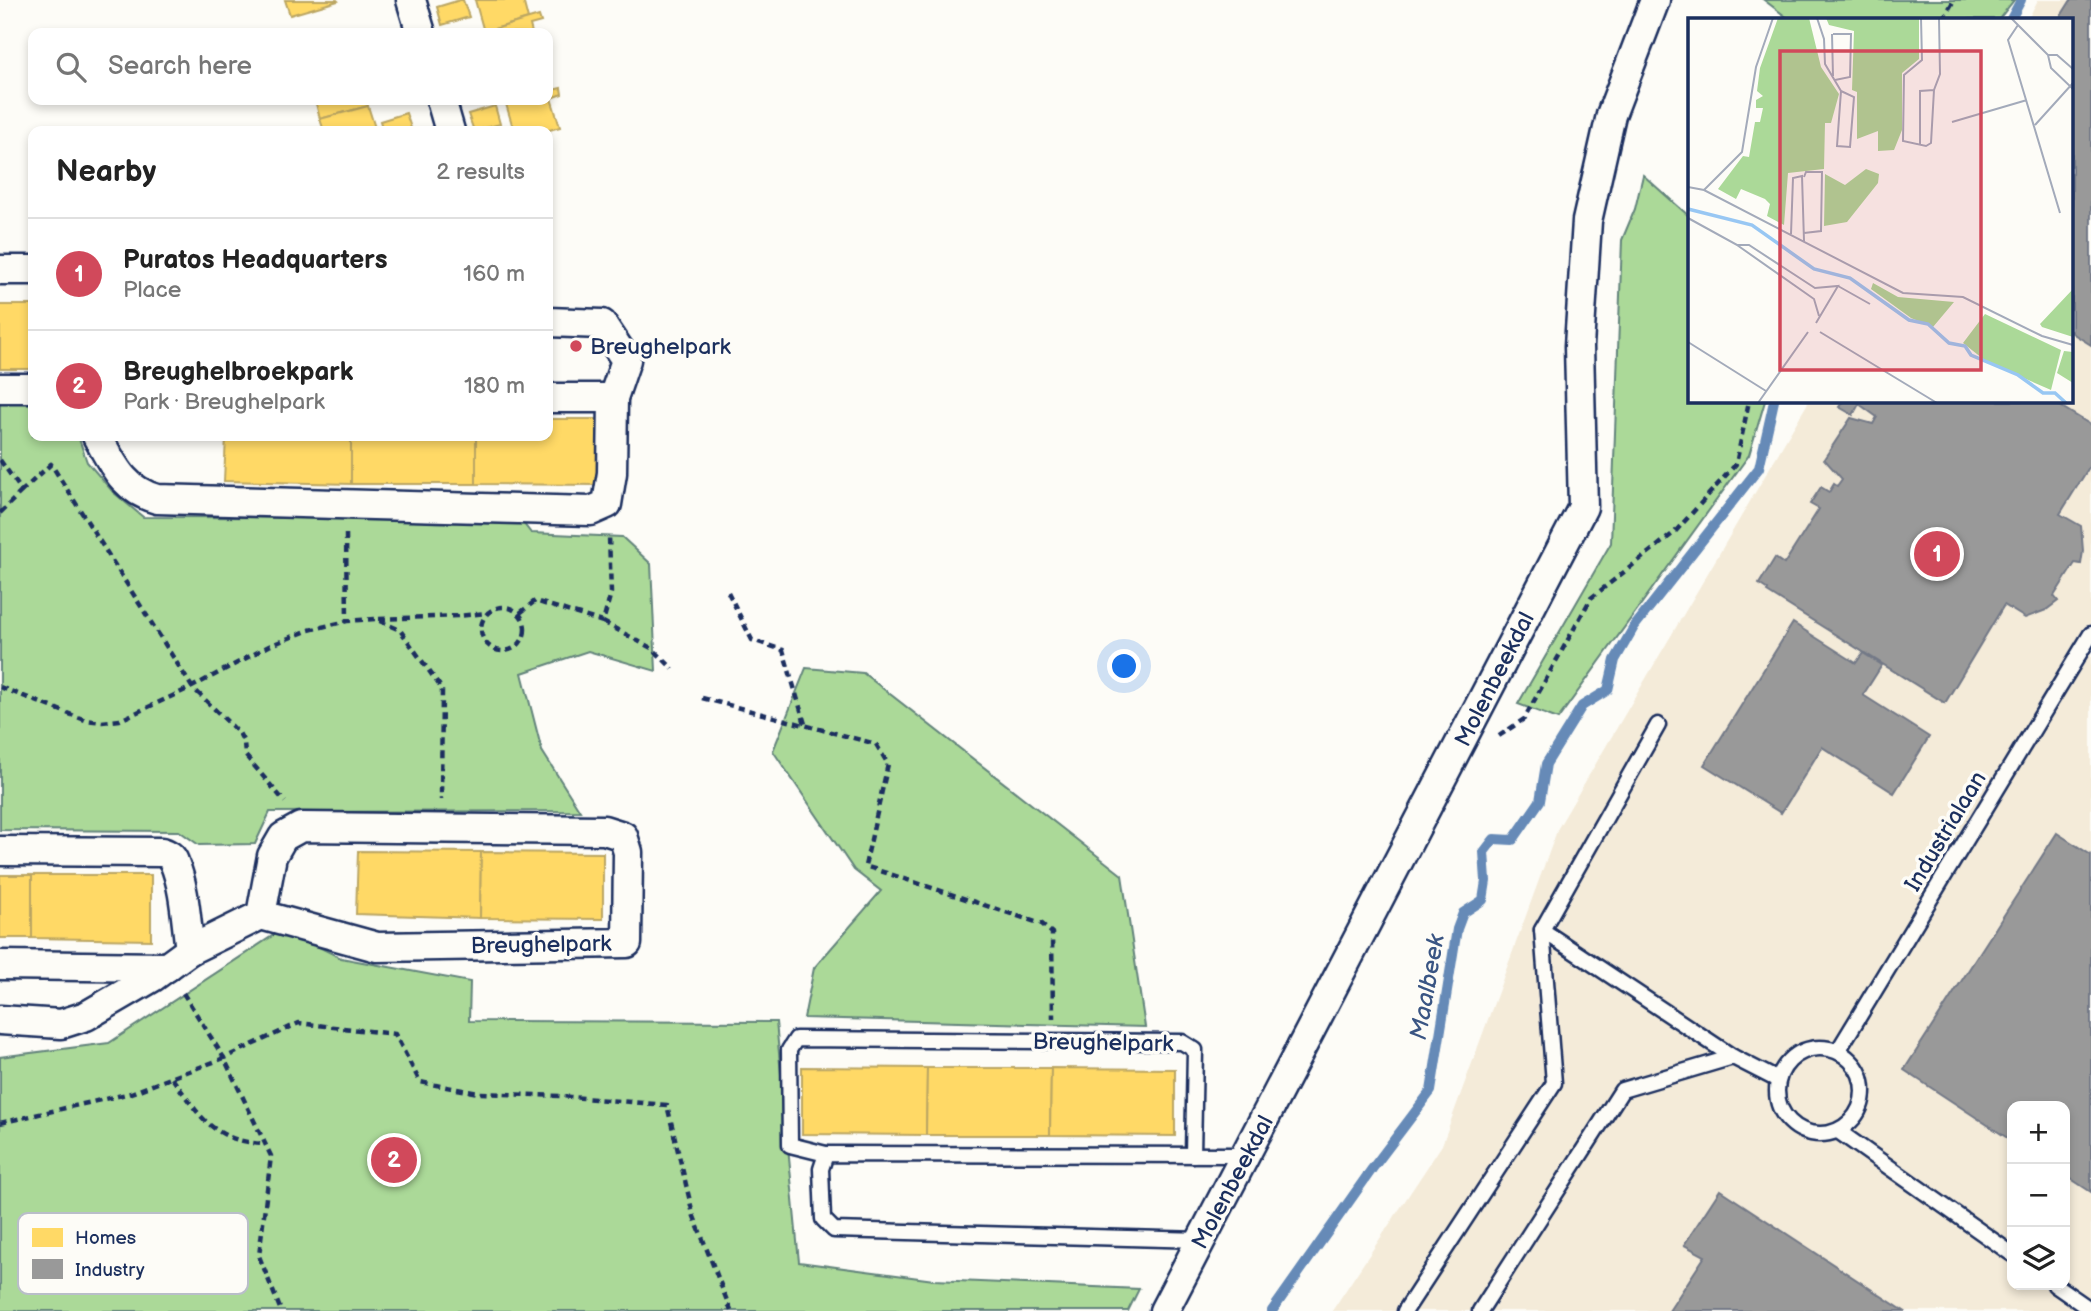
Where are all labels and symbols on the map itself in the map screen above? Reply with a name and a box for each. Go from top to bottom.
inset map [1688,18,2074,402]
place label: Breughelpark [590,333,731,361]
marker: Breughelpark [568,338,584,354]
pin: 1 [1914,528,1960,580]
street label: Molenbeekdal [1449,608,1541,751]
your location [1107,649,1141,683]
street label: Industrialaan [1899,766,1993,897]
street label: Breughelpark [470,930,612,960]
water label: Maalbeek [1404,931,1451,1042]
street label: Breughelpark [1032,1028,1174,1058]
street label: Molenbeekdal [1186,1111,1280,1254]
pin: 2 [371,1134,417,1186]
legend [18,1213,248,1294]
text: Homes [75,1227,136,1250]
text: Industry [75,1259,145,1282]

